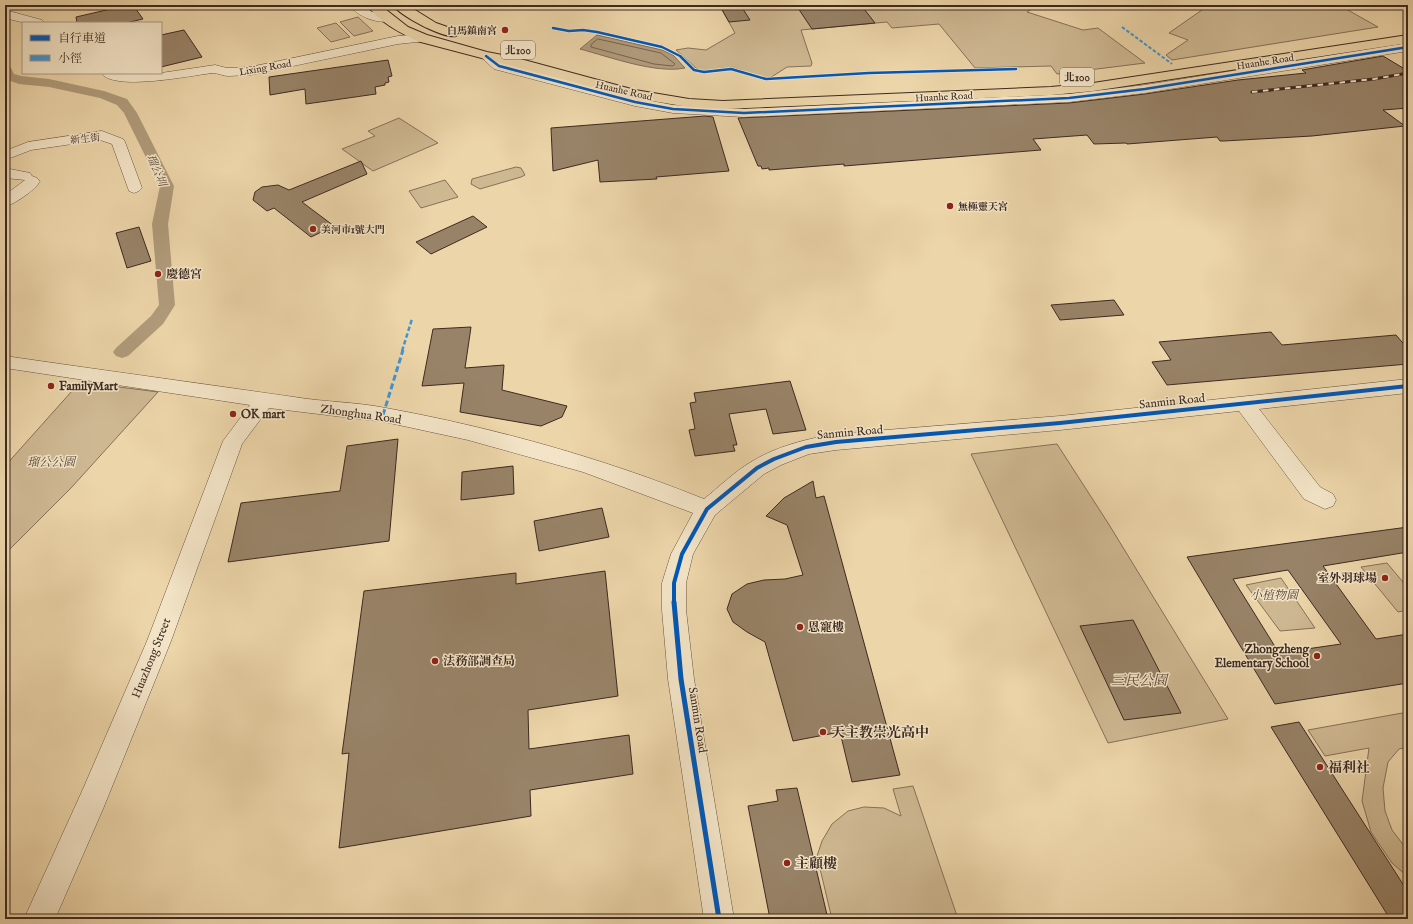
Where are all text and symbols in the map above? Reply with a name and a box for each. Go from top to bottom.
legend [22,22,162,74]
place label: 白馬鎮南宮 [447,24,497,38]
marker: 白馬鎮南宮 [500,25,510,35]
text: 自行車道 [58,31,106,46]
road number: 北100 [501,41,535,59]
text: 小徑 [58,51,82,66]
street label: Huanhe Road [1236,51,1296,73]
street label: Lixing Road [238,57,293,79]
road number: 北100 [1060,68,1094,86]
street label: Huanhe Road [594,79,654,104]
street label: Huanhe Road [915,89,974,106]
street label: 新生街 [70,131,101,148]
water label: 瑠公圳 [143,152,170,190]
place label: 無極靈天宮 [958,200,1008,214]
marker: 無極靈天宮 [945,201,955,211]
place label: 美河市1號大門 [321,223,385,237]
marker: 美河市1號大門 [308,224,318,234]
place label: 慶德宮 [166,267,202,282]
marker: 慶德宮 [153,269,163,279]
place label: FamilyMart [59,379,119,395]
marker: FamilyMart [46,381,56,391]
street label: Sanmin Road [1138,391,1206,412]
street label: Zhonghua Road [320,401,403,428]
place label: OK mart [241,407,286,422]
marker: OK mart [228,409,238,419]
street label: Sanmin Road [816,422,884,443]
park label: 瑠公公園 [27,455,77,470]
place label: 室外羽球場 [1317,571,1377,586]
marker: 室外羽球場 [1380,573,1390,583]
park label: 小植物園 [1250,588,1300,603]
street label: Huazhong Street [129,616,174,701]
place label: 恩寵樓 [808,620,844,635]
marker: 恩寵樓 [795,622,805,632]
place label: Zhongzheng Elementary School [1215,642,1310,672]
marker: Zhongzheng Elementary School [1312,651,1322,661]
place label: 法務部調查局 [443,654,515,669]
marker: 法務部調查局 [430,656,440,666]
park label: 三民公園 [1111,672,1169,690]
street label: Sanmin Road [685,686,710,755]
place label: 天主教崇光高中 [831,724,929,742]
marker: 天主教崇光高中 [818,727,828,737]
place label: 福利社 [1328,759,1370,777]
marker: 福利社 [1315,762,1325,772]
place label: 主顧樓 [795,855,837,873]
marker: 主顧樓 [782,858,792,868]

